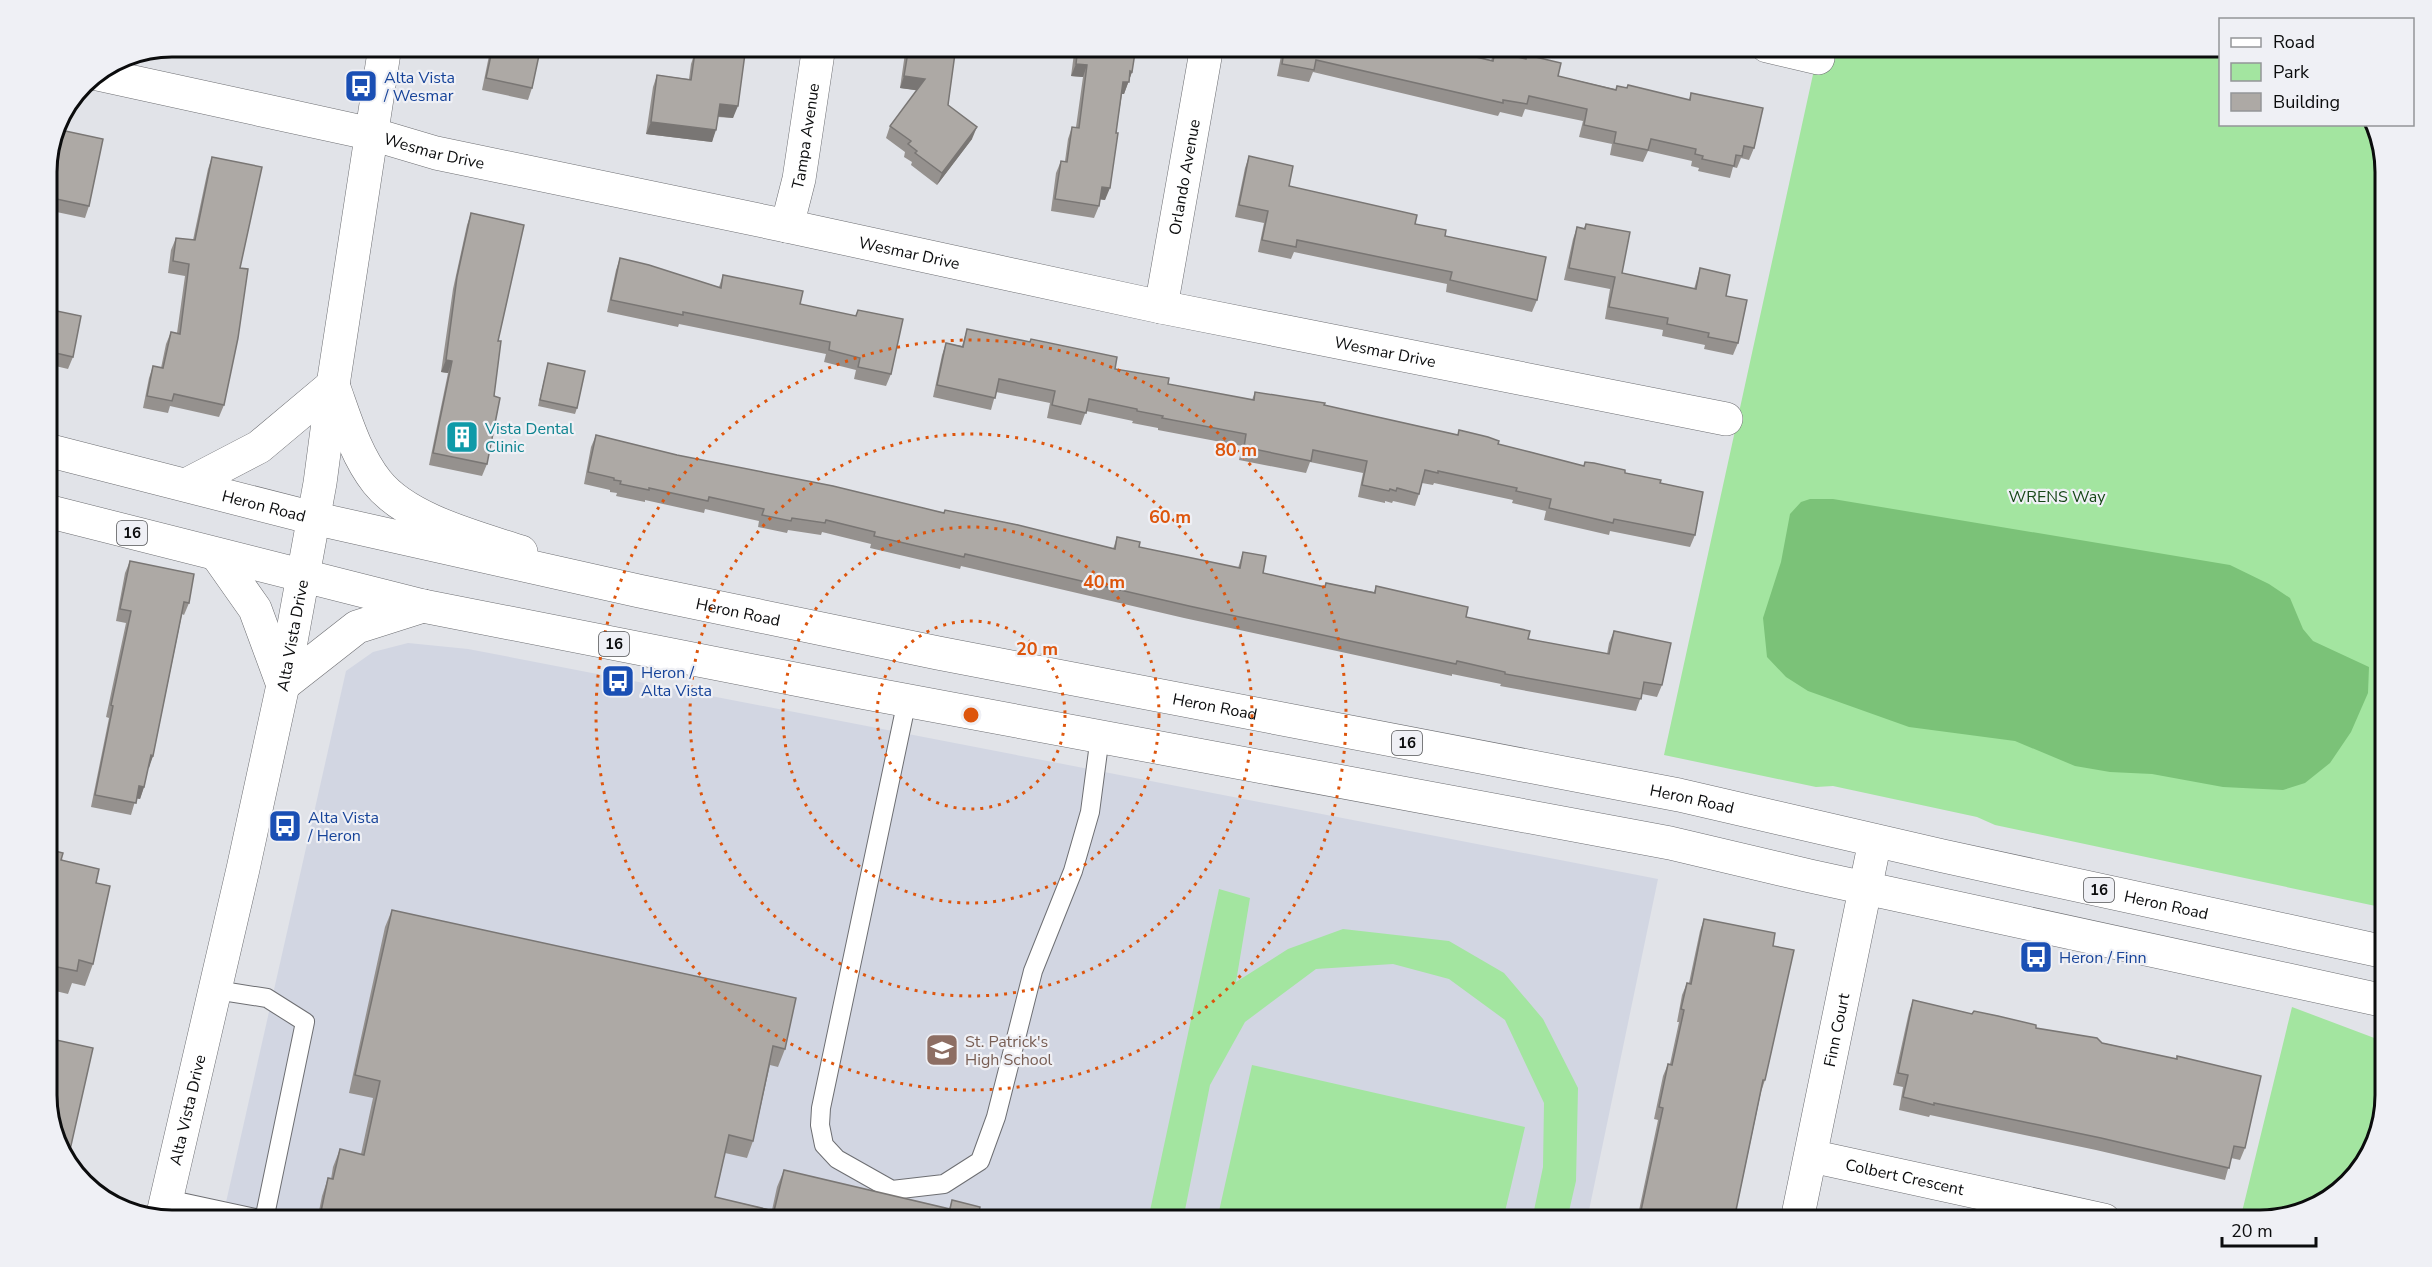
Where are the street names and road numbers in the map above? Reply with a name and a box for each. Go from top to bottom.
street label: Tampa Avenue [787,82,825,192]
street label: Orlando Avenue [1164,118,1206,237]
street label: Wesmar Drive [381,128,486,175]
street label: Wesmar Drive [857,232,962,275]
street label: Wesmar Drive [1332,332,1438,373]
street label: Heron Road [220,485,308,528]
road number: 16 [117,521,147,545]
street label: Alta Vista Drive [272,578,314,694]
street label: Heron Road [694,593,782,632]
road number: 16 [599,632,629,656]
street label: Heron Road [1171,688,1259,726]
road number: 16 [1392,731,1422,755]
street label: Heron Road [1648,780,1736,819]
road number: 16 [2084,878,2114,902]
street label: Heron Road [2122,886,2210,925]
street label: Finn Court [1819,991,1855,1069]
street label: Alta Vista Drive [165,1053,212,1168]
street label: Colbert Crescent [1843,1154,1966,1201]

